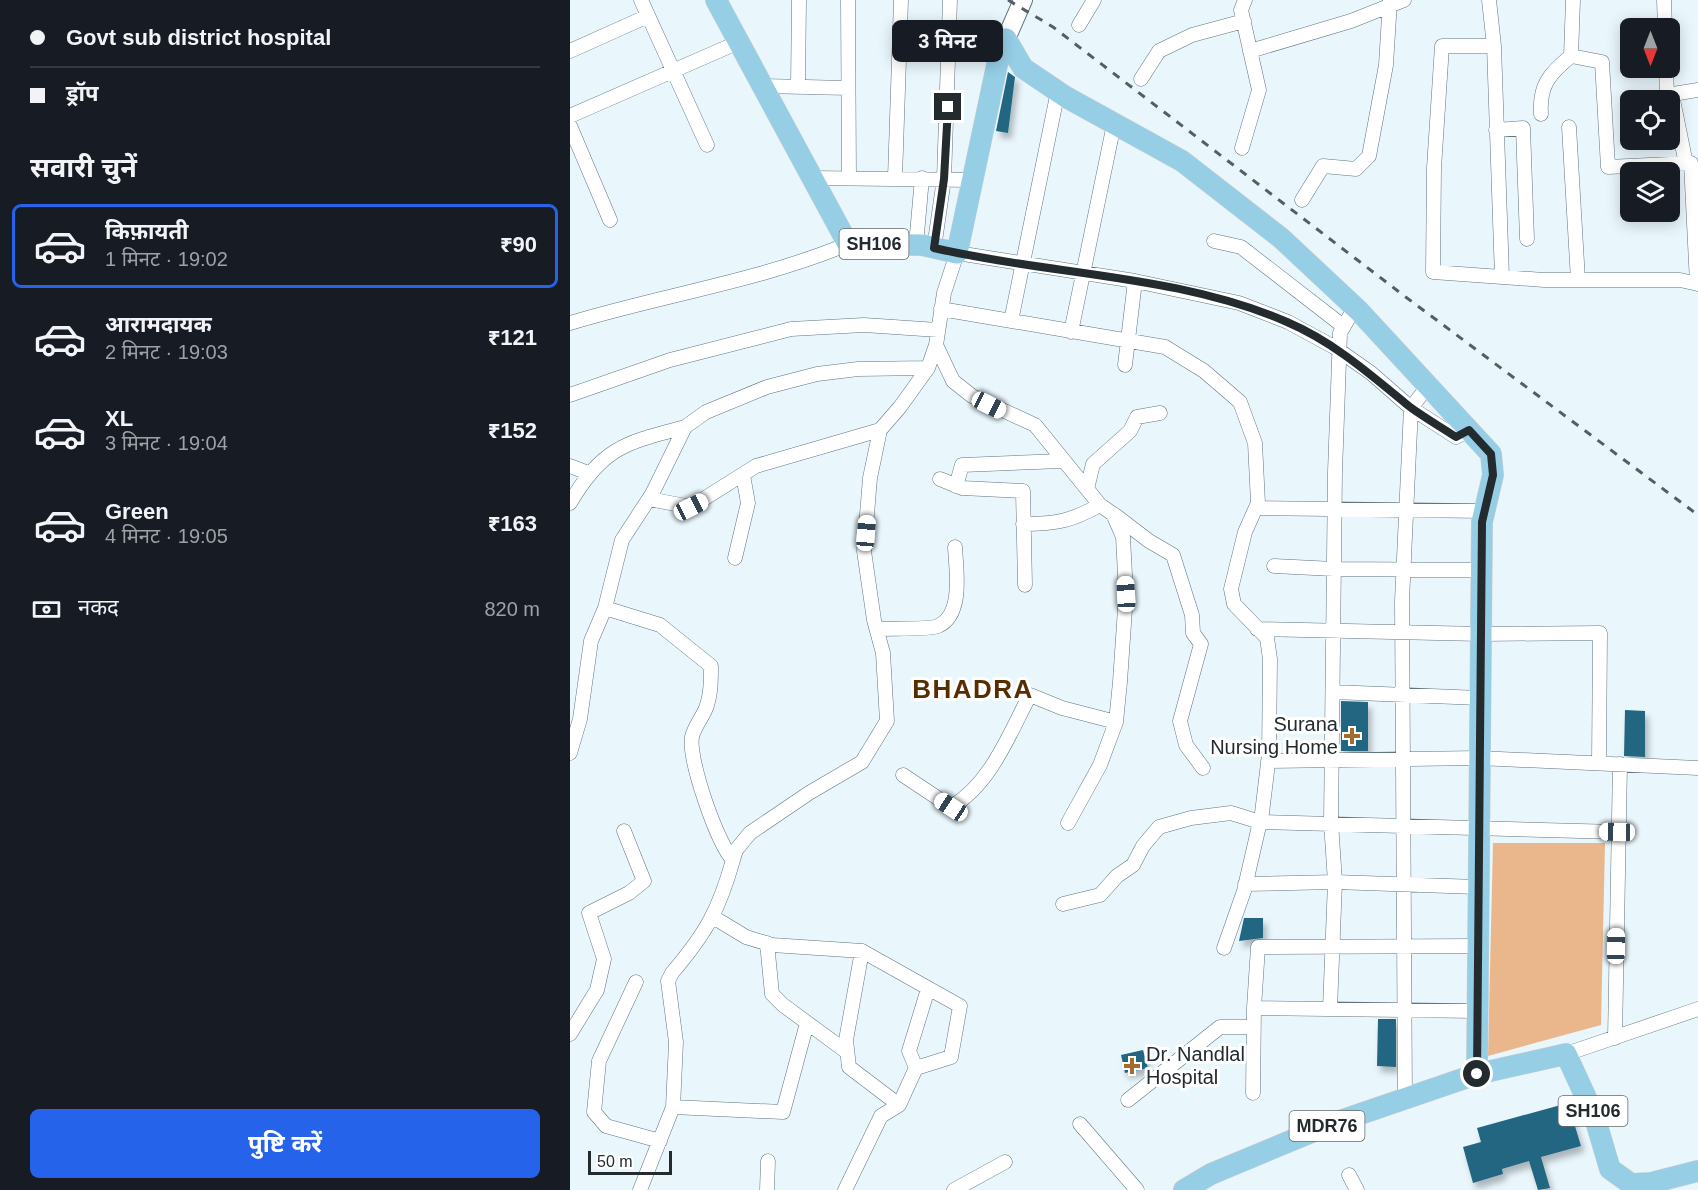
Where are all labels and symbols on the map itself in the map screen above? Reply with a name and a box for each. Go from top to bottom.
north arrow [1620,18,1680,78]
callout: 3 मिनट [892,20,1004,62]
route end [934,93,961,120]
road number: SH106 [840,229,908,259]
car [969,389,1009,421]
car [671,491,711,523]
car [855,514,877,552]
car [1116,576,1136,612]
district label: BHADRA [912,674,1034,704]
place label: Surana Nursing Home [1210,713,1339,758]
marker: Surana Nursing Home [1343,727,1361,745]
car [931,790,971,824]
car [1599,823,1635,841]
car [1607,928,1625,964]
place label: Dr. Nandlal Hospital [1146,1043,1245,1088]
marker: Dr. Nandlal Hospital [1123,1057,1141,1075]
route start [1463,1060,1490,1087]
road number: SH106 [1558,1096,1628,1126]
road number: MDR76 [1290,1111,1365,1141]
scale bar [588,1148,672,1176]

